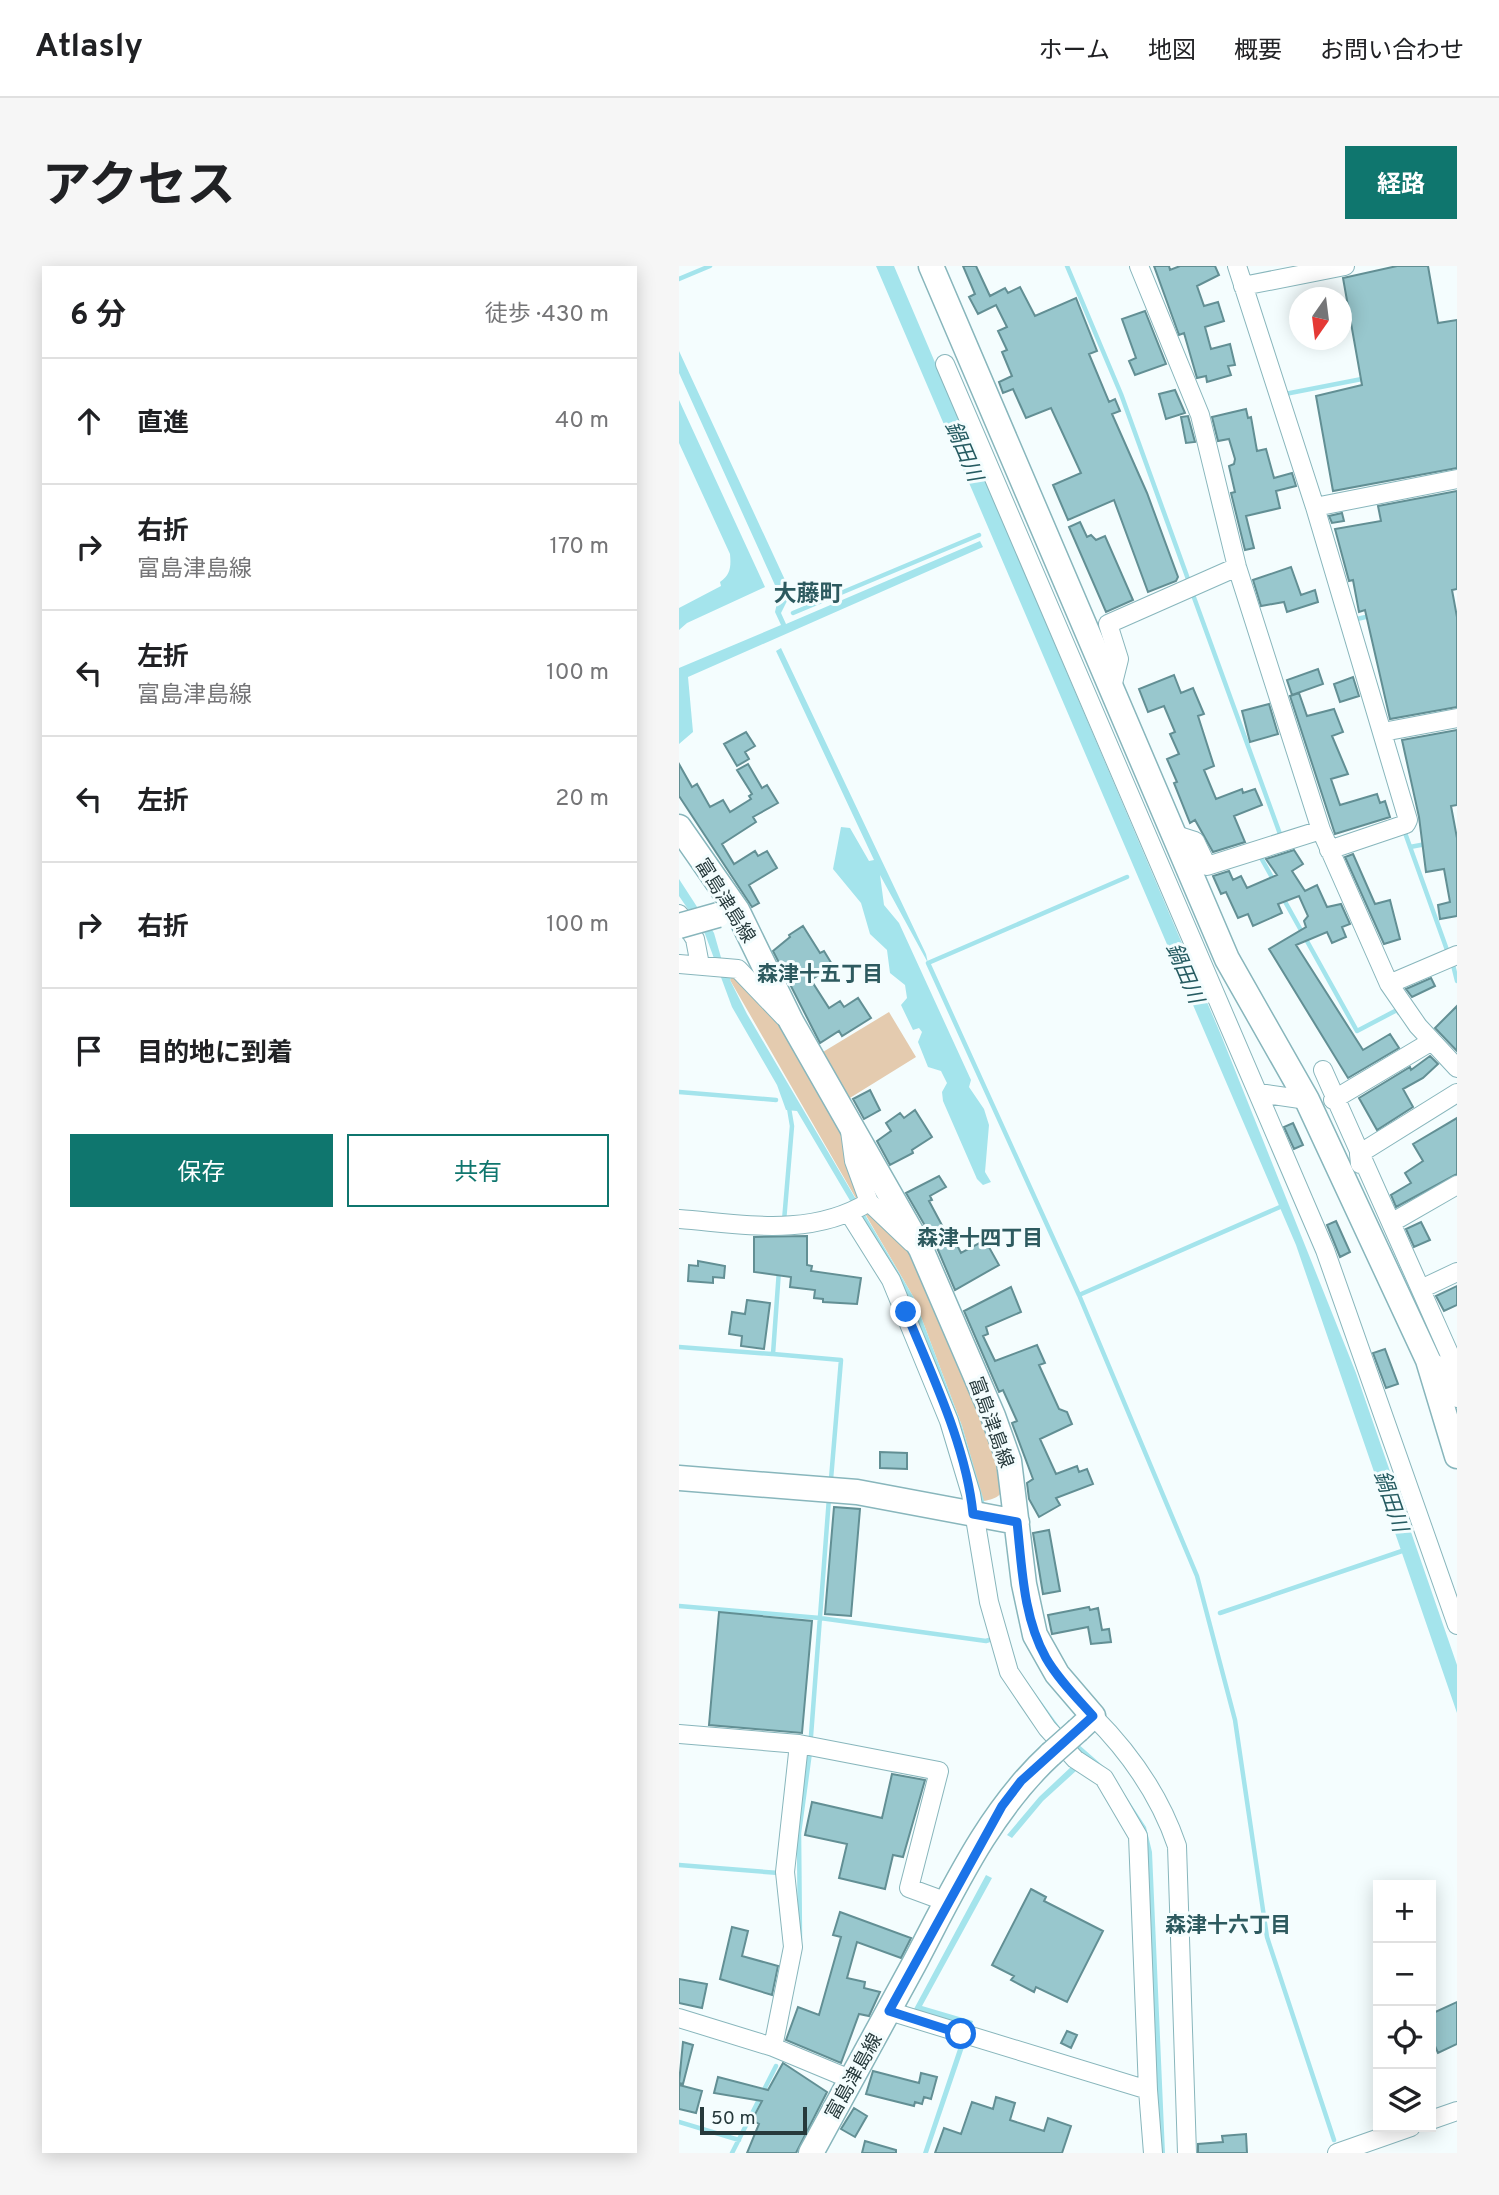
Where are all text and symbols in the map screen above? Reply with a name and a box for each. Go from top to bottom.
text: Atlasly [35,27,143,69]
text: ホーム [1039,37,1110,67]
text: 地図 [1148,37,1196,67]
text: 概要 [1234,37,1282,67]
text: お問い合わせ [1320,37,1464,67]
button: 経路 [1345,146,1457,219]
text: アクセス [42,158,236,220]
north arrow [1289,287,1352,350]
text: 6 分 [70,298,126,335]
text: 徒歩 · 430 m [485,301,609,330]
icon: ahead [70,402,108,440]
text: 40 m [555,407,609,436]
text: 直進 [137,408,189,441]
water label: 鍋田川 [938,417,988,488]
text: 右折 [137,516,189,549]
icon: right [70,528,108,566]
text: 170 m [550,533,609,562]
text: 富島津島線 [137,556,252,585]
district label: 大藤町 [774,581,843,610]
text: 左折 [137,642,189,675]
icon: left [70,654,108,692]
text: 100 m [546,659,609,688]
text: 富島津島線 [137,682,252,711]
icon: left [70,780,108,818]
text: 20 m [555,785,609,814]
text: 左折 [137,786,189,819]
street label: 富島津島線 [689,854,760,948]
icon: right [70,906,108,944]
text: 100 m [546,911,609,940]
text: 右折 [137,912,189,945]
water label: 鍋田川 [1159,939,1209,1010]
district label: 森津十五丁目 [757,962,883,989]
icon: arrive [70,1032,108,1070]
text: 目的地に到着 [137,1038,293,1071]
button: 保存 [70,1134,333,1207]
button: 共有 [347,1134,609,1207]
district label: 森津十四丁目 [917,1226,1043,1253]
route end [890,1296,921,1327]
street label: 富島津島線 [963,1374,1018,1471]
water label: 鍋田川 [1367,1467,1413,1538]
map controls [1373,1880,1436,2132]
button: + [1373,1880,1436,1943]
district label: 森津十六丁目 [1165,1913,1291,1940]
button: − [1373,1943,1436,2006]
button: locate [1373,2006,1436,2069]
route start [945,2018,976,2049]
street label: 富島津島線 [821,2030,888,2124]
button: layers [1373,2069,1436,2132]
scale bar [700,2104,807,2136]
text: 50 m [711,2107,756,2131]

